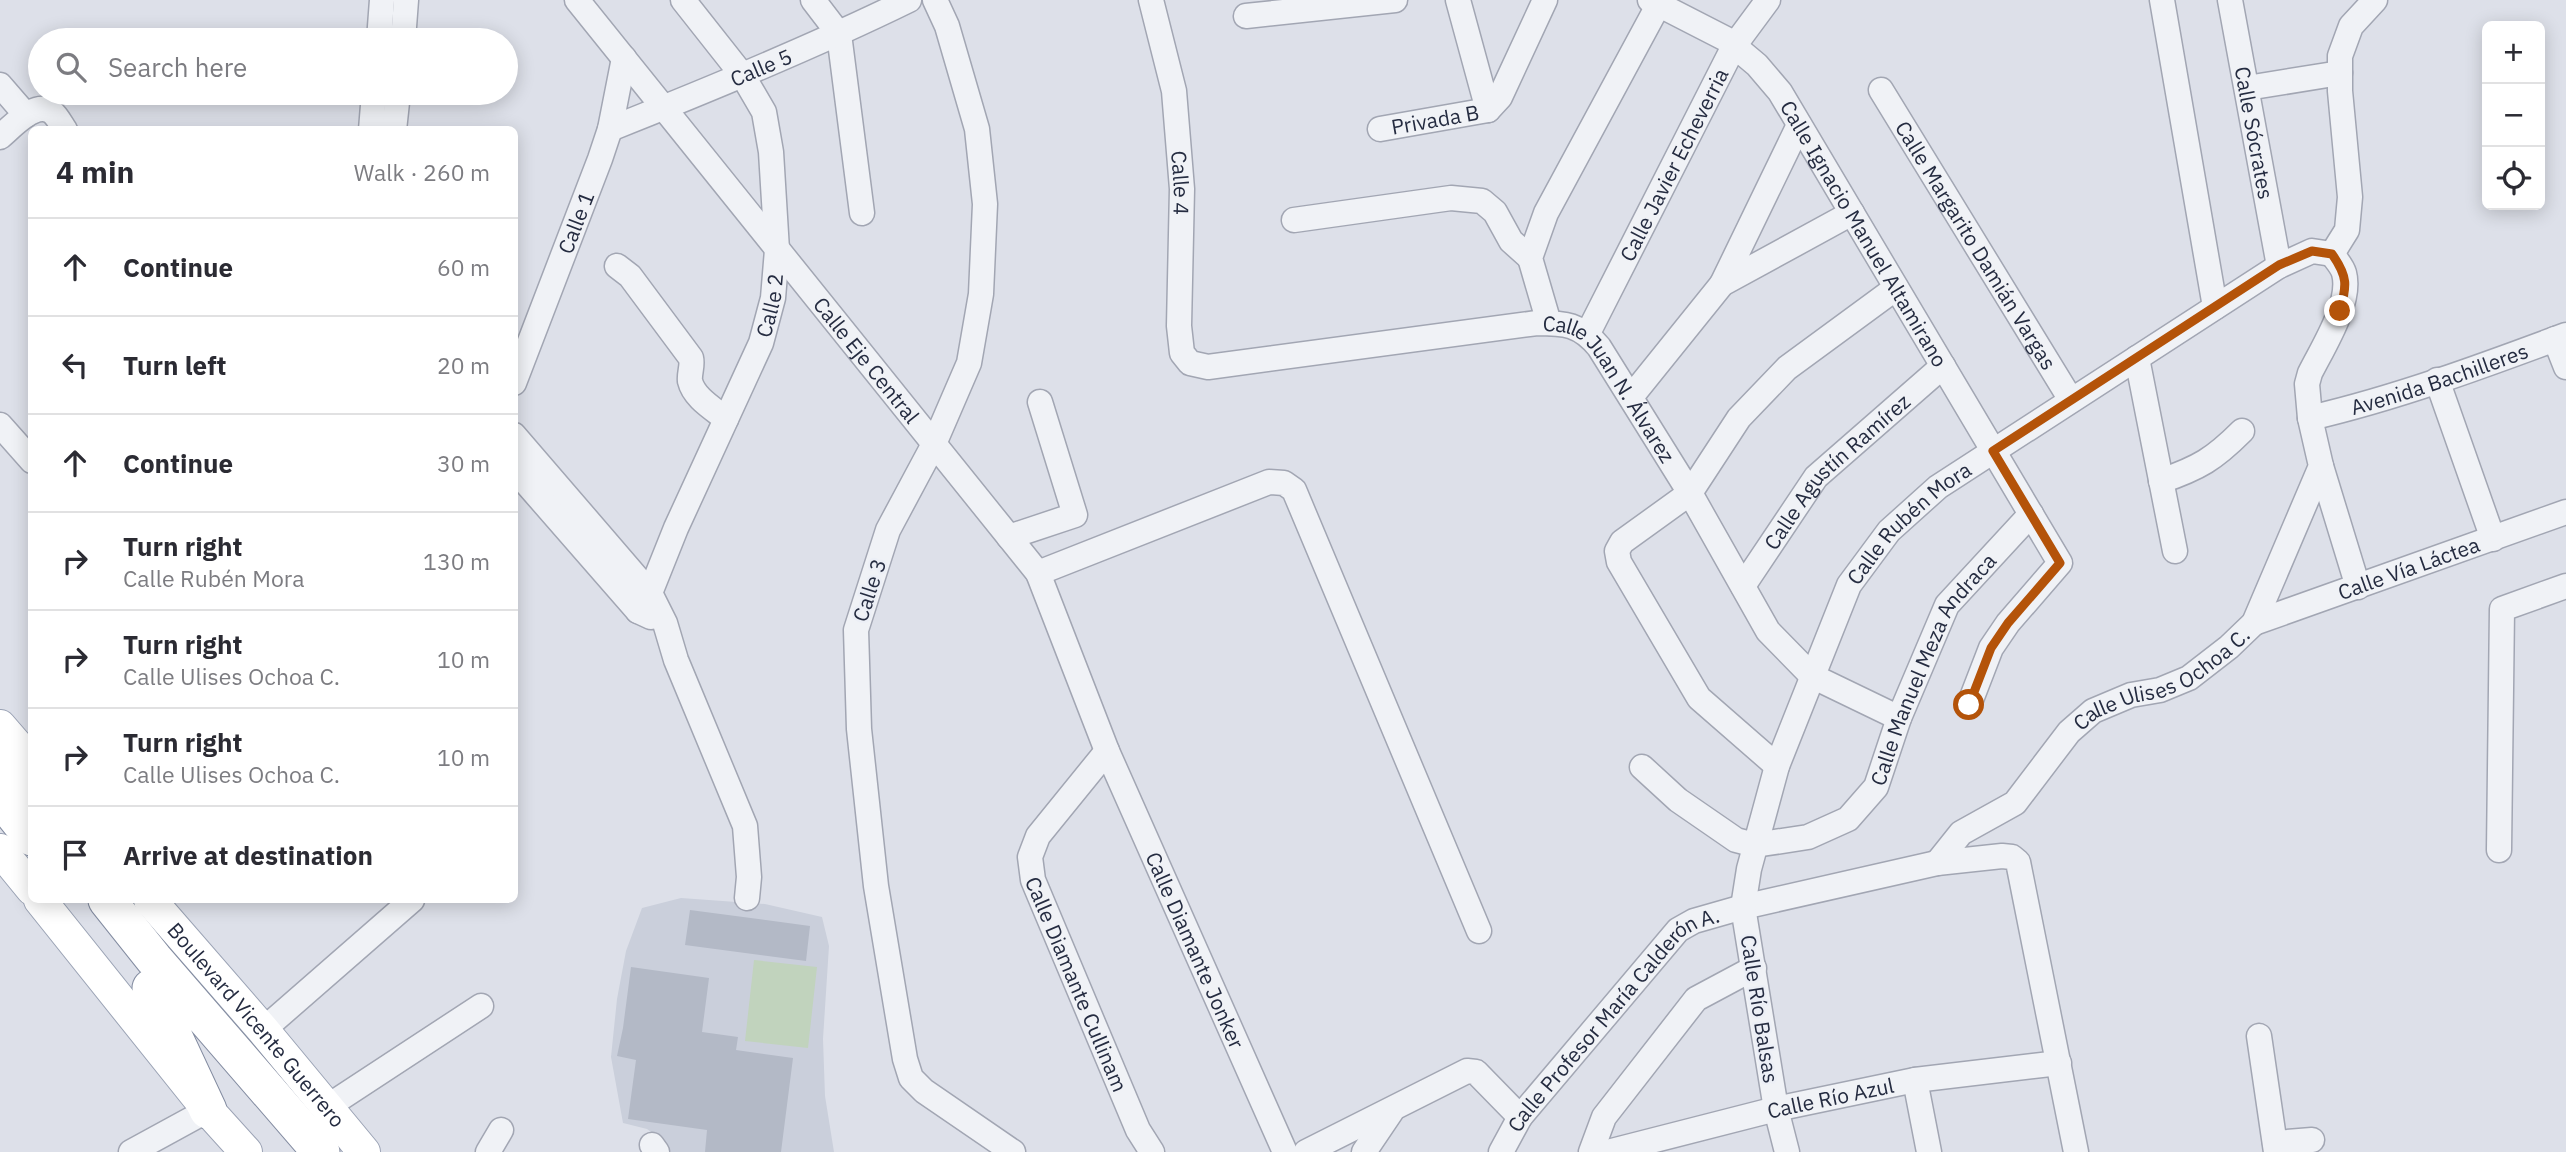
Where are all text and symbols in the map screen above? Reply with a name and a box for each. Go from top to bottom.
map controls [2482,21,2545,210]
button: + [2482,21,2545,84]
search box [28,28,518,105]
street label: Calle 5 [726,42,796,93]
icon: search [52,48,90,86]
text: Search here [108,50,247,84]
street label: Calle Javier Echeverria [1613,63,1735,266]
street label: Calle Sócrates [2229,64,2280,201]
button: − [2482,84,2545,147]
street label: Calle Ignacio Manuel Altamirano [1774,95,1954,372]
street label: Privada B [1389,98,1481,141]
street label: Calle Margarito Damián Vargas [1889,116,2063,375]
button: locate [2482,147,2545,210]
street label: Calle 4 [1165,149,1196,215]
text: 4 min [56,152,134,191]
text: Walk · 260 m [354,157,490,187]
street label: Calle 1 [551,187,600,258]
icon: ahead [56,248,94,286]
text: Continue [123,250,233,284]
text: 60 m [437,252,490,282]
street label: Calle 2 [749,272,789,340]
street label: Calle Eje Central [807,291,926,429]
route end [2324,295,2355,326]
street label: Calle Juan N. Álvarez [1542,309,1682,468]
street label: Avenida Bachilleres [2347,336,2532,421]
icon: left [56,346,94,384]
text: Turn left [123,348,226,382]
text: 20 m [437,350,490,380]
street label: Calle Agustín Ramírez [1757,387,1916,555]
icon: ahead [56,444,94,482]
text: Continue [123,446,233,480]
text: 30 m [437,448,490,478]
street label: Calle Rubén Mora [1840,455,1976,590]
text: Turn right [123,529,242,563]
street label: Calle Vía Láctea [2334,530,2483,606]
icon: right [56,542,94,580]
text: 130 m [423,546,490,576]
street label: Calle Manuel Meza Andraca [1864,547,2002,789]
street label: Calle 3 [846,555,892,625]
text: Calle Rubén Mora [123,563,304,593]
street label: Calle Ulises Ochoa C. [2067,621,2255,736]
text: Turn right [123,627,242,661]
icon: right [56,640,94,678]
text: 10 m [437,644,490,674]
text: Calle Ulises Ochoa C. [123,661,340,691]
route start [1953,689,1984,720]
text: Turn right [123,725,242,759]
icon: right [56,738,94,776]
text: 10 m [437,742,490,772]
text: Calle Ulises Ochoa C. [123,759,340,789]
icon: arrive [56,836,94,874]
text: Arrive at destination [123,838,373,872]
street label: Calle Diamante Jonker [1139,847,1251,1053]
street label: Calle Diamante Cullinam [1019,872,1134,1096]
street label: Calle Profesor María Calderón A. [1501,900,1723,1137]
street label: Boulevard Vicente Guerrero [162,916,352,1133]
street label: Calle Río Balsas [1734,933,1786,1085]
street label: Calle Río Azul [1764,1071,1896,1125]

